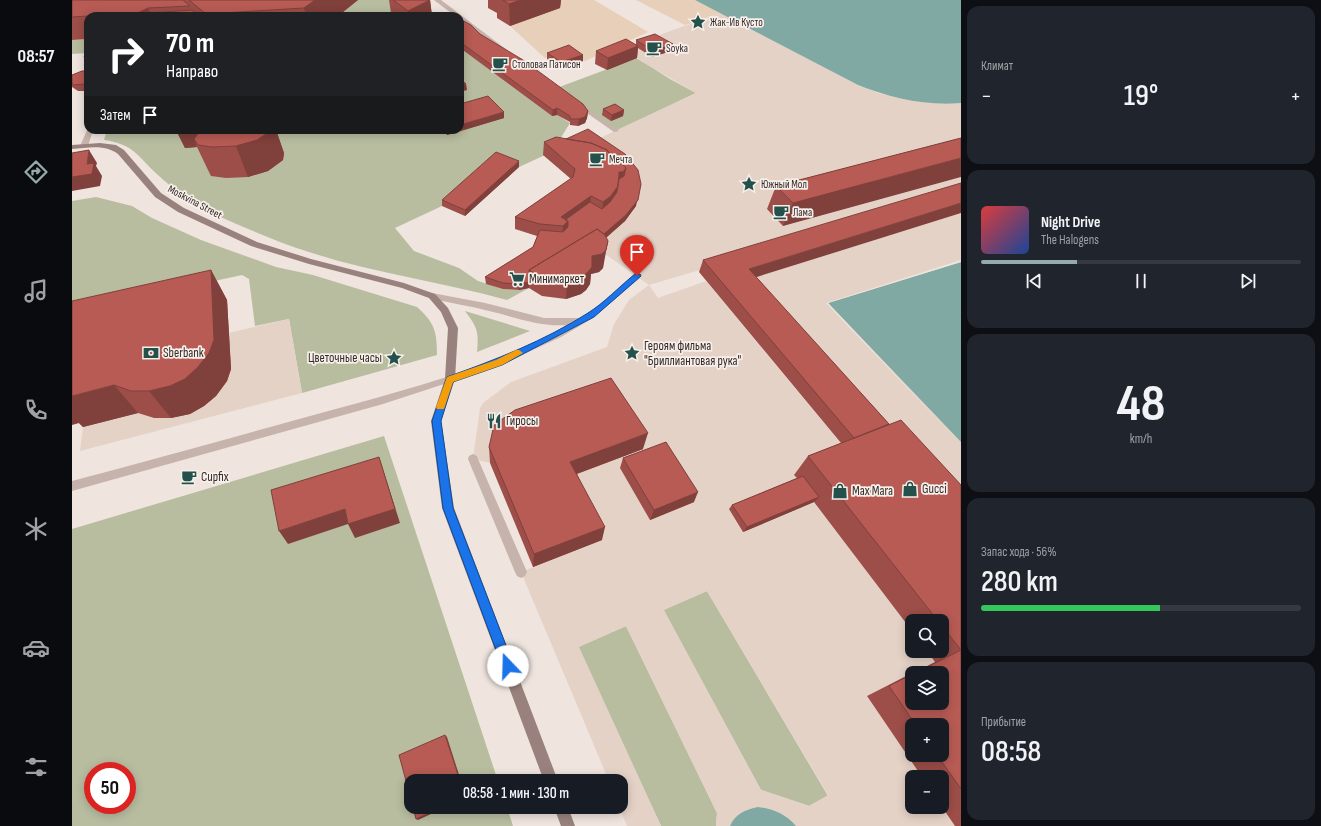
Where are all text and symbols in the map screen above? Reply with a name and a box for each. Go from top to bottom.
place icon: Жак-Ив Кусто [689,13,707,31]
place label: Жак-Ив Кусто [710,16,763,29]
text: 70 m [166,27,214,60]
icon: right [100,28,152,80]
cafe icon: Soyka [645,39,663,57]
place label: Soyka [666,42,688,55]
text: 08:57 [18,46,54,67]
cafe icon: Столовая Патисон [491,55,509,73]
place label: Столовая Патисон [512,58,581,71]
text: Климат [981,58,1013,74]
text: Направо [166,61,218,82]
text: 19° [1124,78,1158,114]
text: − [981,83,992,110]
text: + [1290,83,1301,110]
icon: arrive [139,104,161,126]
text: Затем [100,106,131,125]
cafe icon: Мечта [588,150,606,168]
place label: Мечта [609,153,632,166]
icon: directions [22,158,50,186]
place icon: Южный Мол [740,175,758,193]
place label: Южный Мол [761,178,807,191]
street label: Moskvina Street [166,182,225,222]
cafe icon: Лама [772,203,790,221]
place label: Лама [793,206,812,219]
text: Night Drive [1041,213,1100,232]
text: The Halogens [1041,232,1099,248]
pin [620,235,654,276]
icon: arrive [626,241,648,263]
supermarket icon: Минимаркет [508,270,526,288]
icon: previous [1023,270,1045,292]
icon: pause [1130,270,1152,292]
icon: next [1237,270,1259,292]
place label: Минимаркет [529,271,585,287]
icon: music [22,277,50,305]
place label: Героям фильма "Бриллиантовая рука" [644,338,742,369]
bank icon: Sberbank [142,344,160,362]
place icon: Героям фильма "Бриллиантовая рука" [623,344,641,362]
place label: Sberbank [163,345,204,361]
place icon: Цветочные часы [385,349,403,367]
place label: Цветочные часы [308,350,382,366]
text: 48 [1117,373,1165,436]
icon: phone [22,396,50,424]
restaurant icon: Гиросы [485,412,503,430]
place label: Гиросы [506,413,538,429]
text: km/h [1130,431,1152,447]
cafe icon: Cupfix [180,468,198,486]
place label: Cupfix [201,469,229,485]
shop icon: Gucci [901,480,919,498]
place label: Gucci [922,481,947,497]
shop icon: Max Mara [831,482,849,500]
place label: Max Mara [852,483,893,499]
icon: climate [22,515,50,543]
text: Запас хода · 56% [981,544,1057,560]
text: 280 km [981,564,1058,600]
map controls [905,614,949,814]
button: search [905,614,949,658]
icon: car [22,634,50,662]
position arrow [487,645,529,687]
button: layers [905,666,949,710]
text: Прибытие [981,714,1026,730]
button: + [905,718,949,762]
text: 08:58 [981,734,1041,770]
icon: filters [22,753,50,781]
speed limit sign: 50 [84,762,136,814]
button: − [905,770,949,814]
text: 08:58 · 1 мин · 130 m [463,784,569,803]

